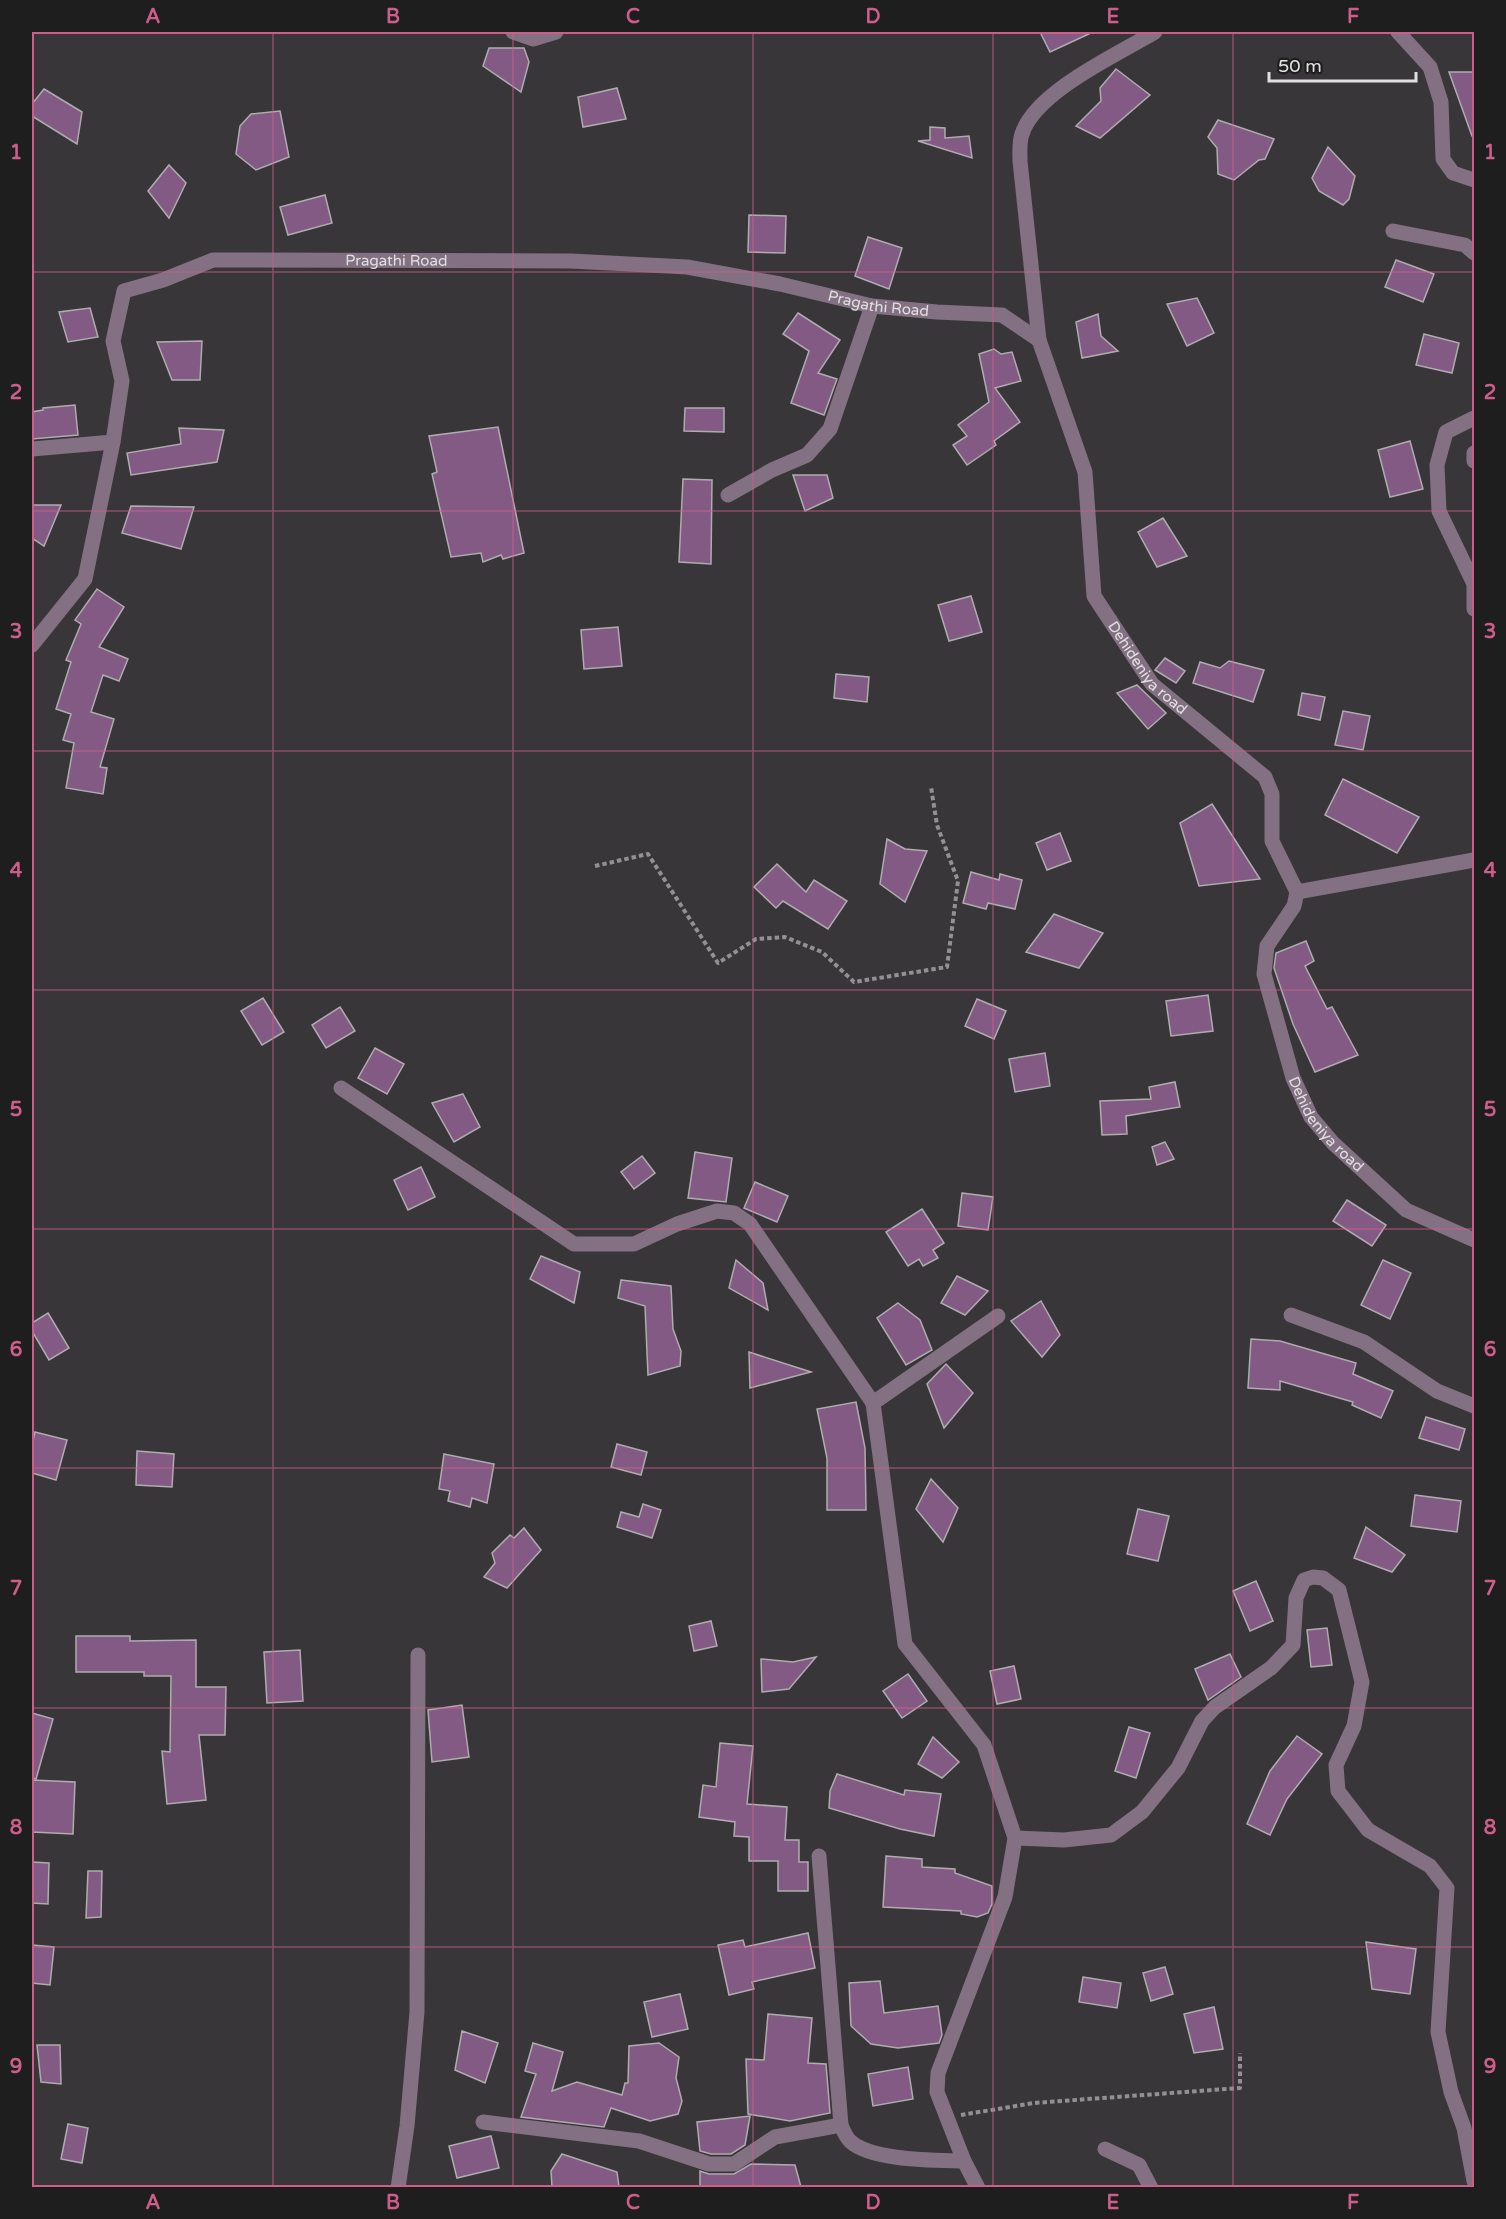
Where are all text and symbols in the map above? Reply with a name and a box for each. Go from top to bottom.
text: A [146,5,161,29]
text: B [386,5,400,29]
text: C [626,5,640,29]
text: D [865,5,881,29]
text: E [1107,5,1120,29]
text: F [1347,5,1359,29]
scale bar [1269,45,1416,83]
text: 50 m [1278,55,1322,77]
text: 1 [10,141,22,165]
text: 1 [1484,141,1496,165]
street label: Pragathi Road [345,251,447,270]
street label: Pragathi Road [826,287,930,320]
text: 2 [10,381,22,405]
text: 2 [1484,381,1496,405]
street label: Dehideniya road [1104,618,1191,718]
text: 3 [10,620,22,644]
text: 3 [1484,620,1496,644]
text: 4 [10,859,23,883]
text: 4 [1484,859,1497,883]
street label: Dehideniya road [1285,1074,1367,1176]
text: 5 [10,1098,22,1122]
text: 5 [1484,1098,1496,1122]
text: 6 [10,1338,22,1362]
text: 6 [1484,1338,1496,1362]
text: 7 [10,1577,22,1601]
text: 7 [1484,1577,1496,1601]
text: 8 [10,1816,22,1840]
text: 8 [1484,1816,1496,1840]
text: 9 [10,2055,22,2079]
text: 9 [1484,2055,1496,2079]
text: A [146,2191,161,2215]
text: B [386,2191,400,2215]
text: C [626,2191,640,2215]
text: D [865,2191,881,2215]
text: E [1107,2191,1120,2215]
text: F [1347,2191,1359,2215]

